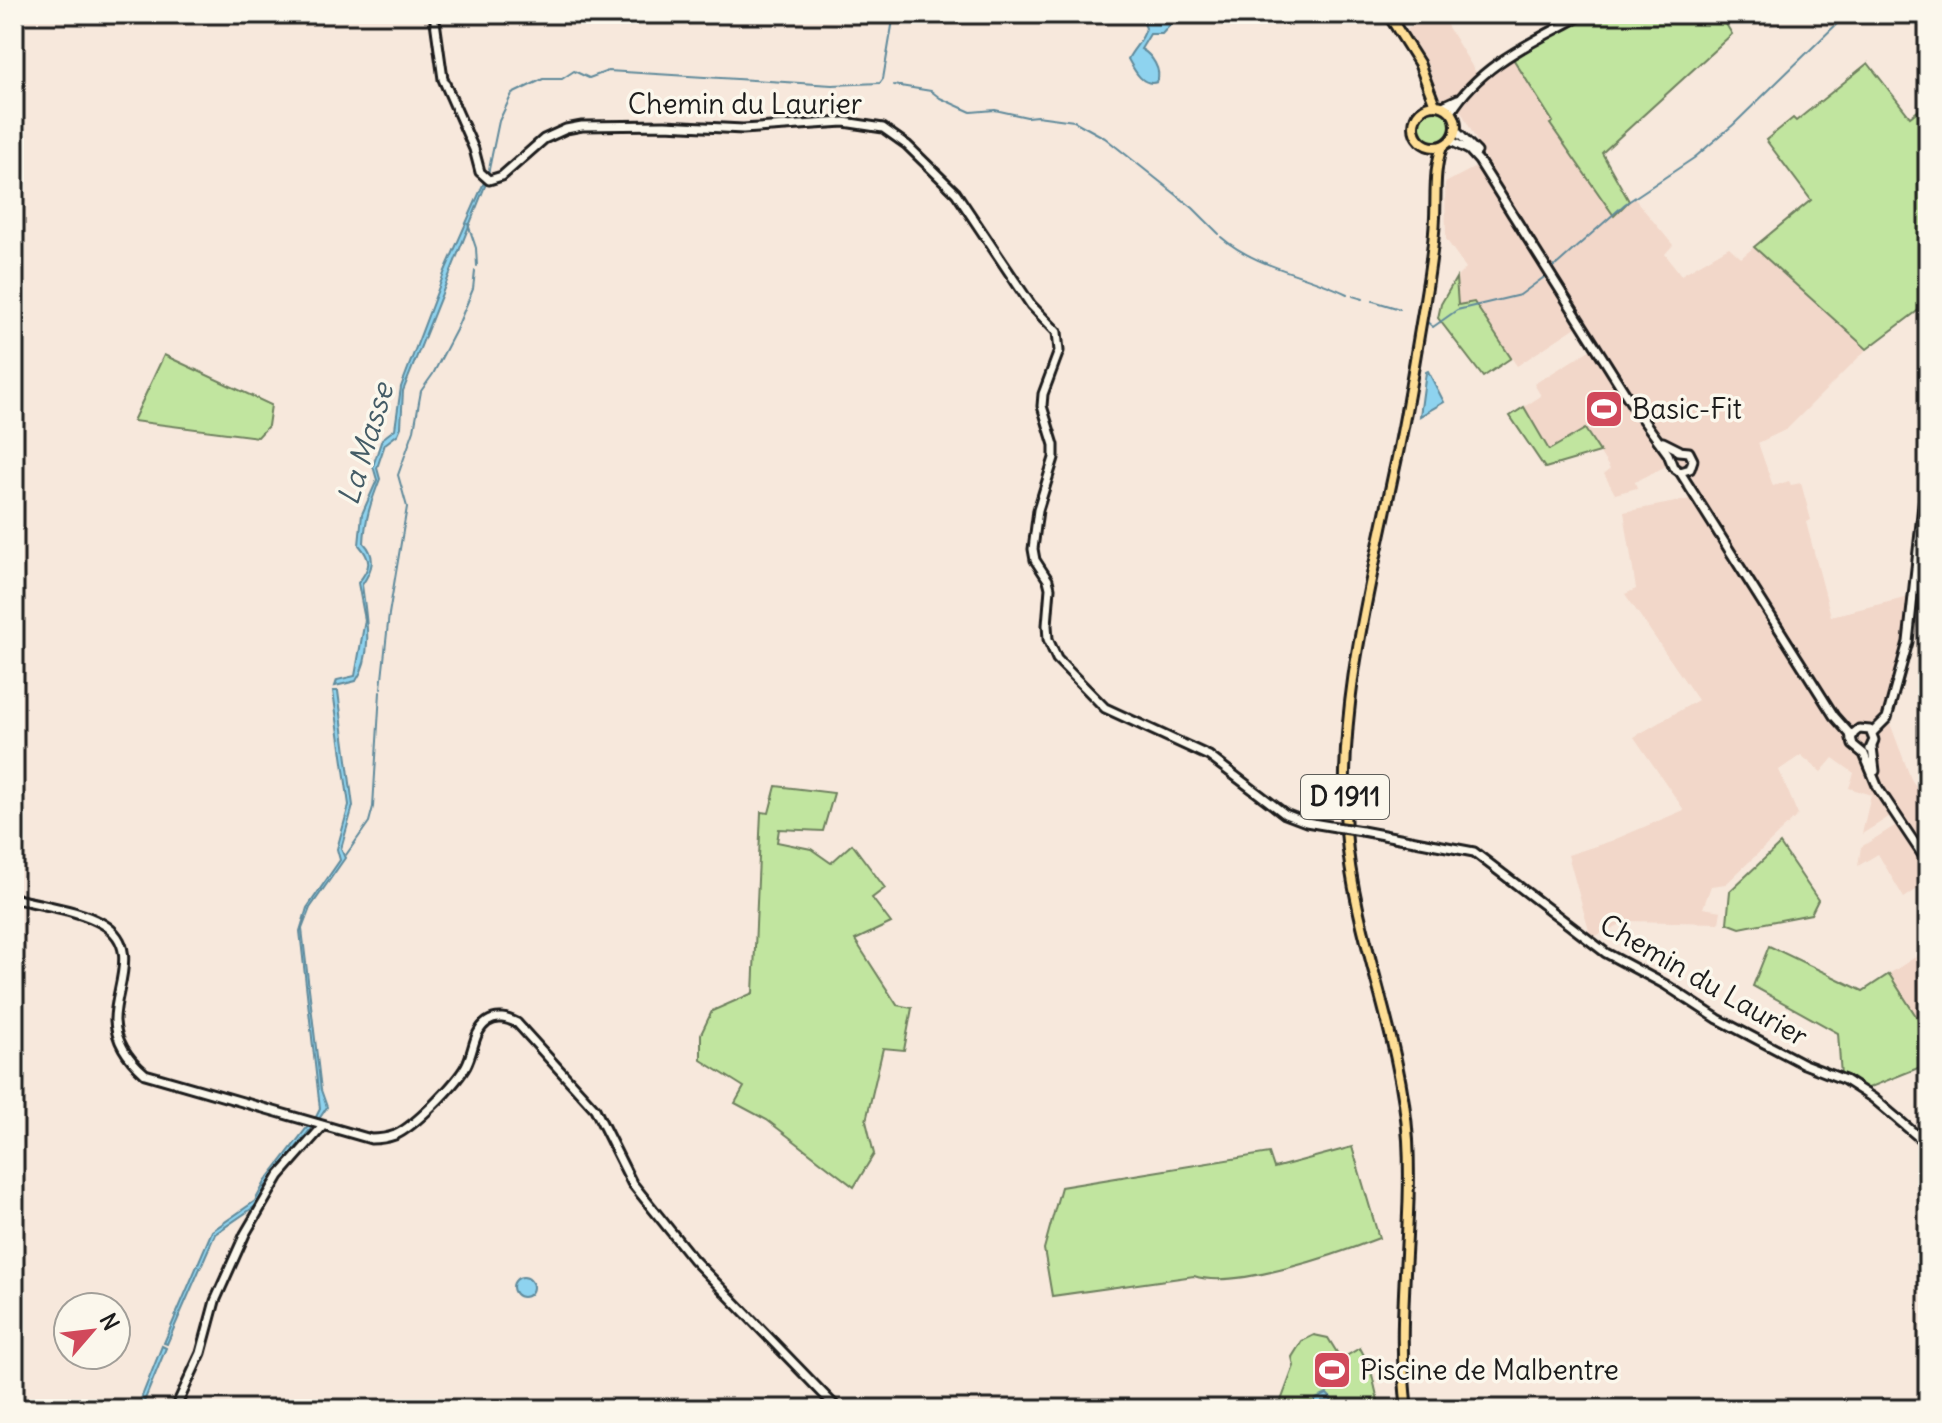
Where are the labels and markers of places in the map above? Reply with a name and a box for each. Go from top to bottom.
sports icon: Basic-Fit [1583,388,1625,430]
place label: Basic-Fit [1632,391,1742,427]
sports icon: Piscine de Malbentre [1311,1349,1353,1391]
place label: Piscine de Malbentre [1360,1352,1619,1388]

